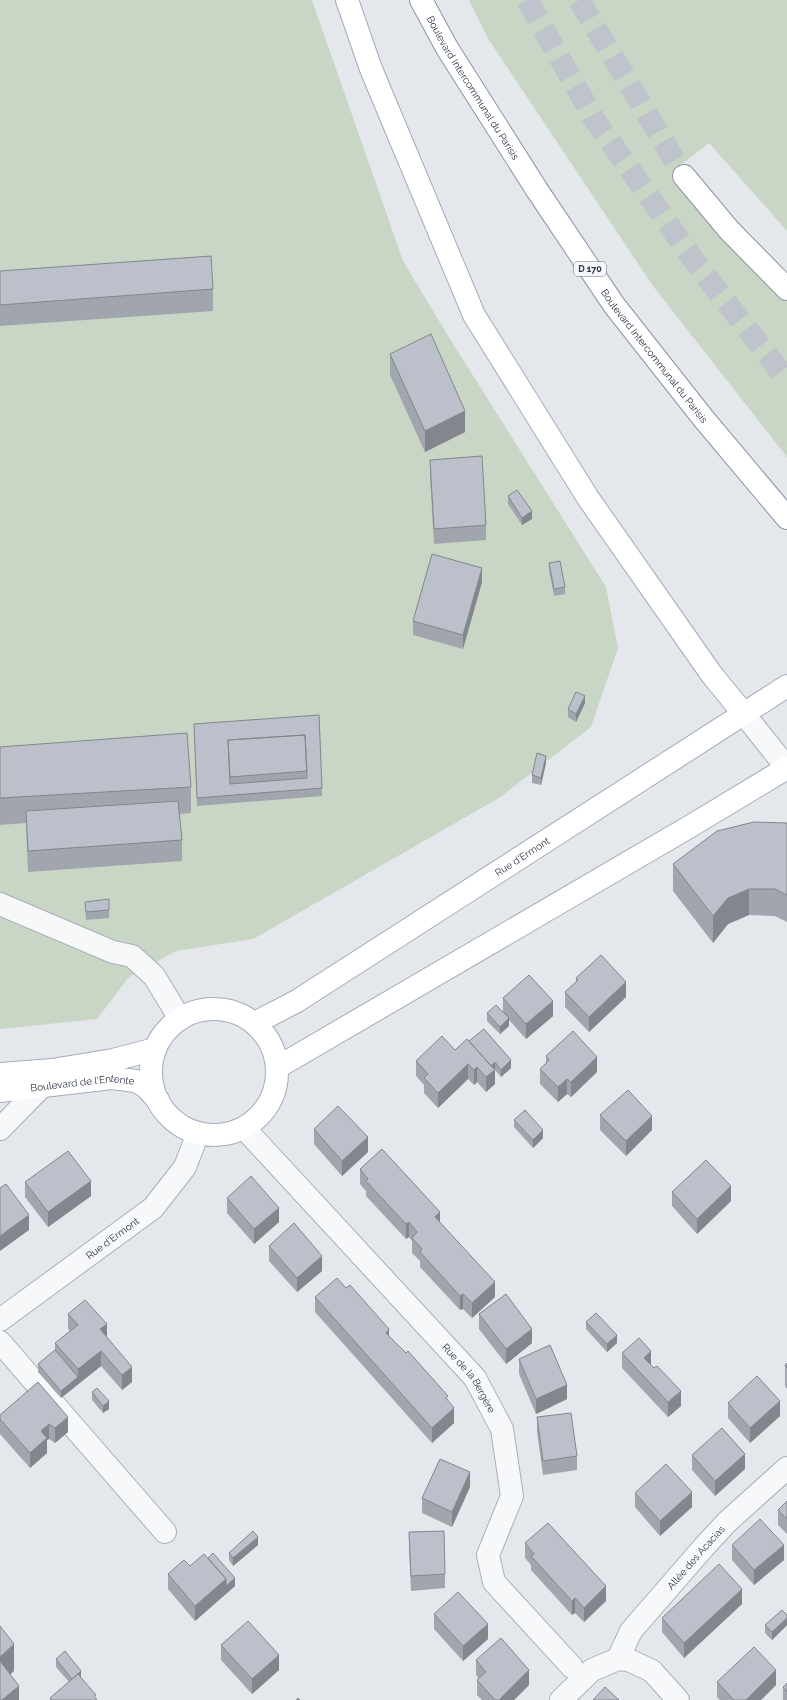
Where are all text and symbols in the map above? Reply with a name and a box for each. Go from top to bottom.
street label: Boulevard Intercommunal du Parisis [425,14,522,161]
road number: D 170 [574,262,606,276]
street label: Boulevard Intercommunal du Parisis [599,287,710,425]
street label: Rue d'Ermont [493,834,552,878]
street label: Boulevard de l'Entente [30,1072,135,1093]
street label: Rue d'Ermont [84,1214,141,1261]
street label: Rue de la Bergère [440,1341,498,1415]
street label: Allée des Acacias [665,1523,727,1591]

